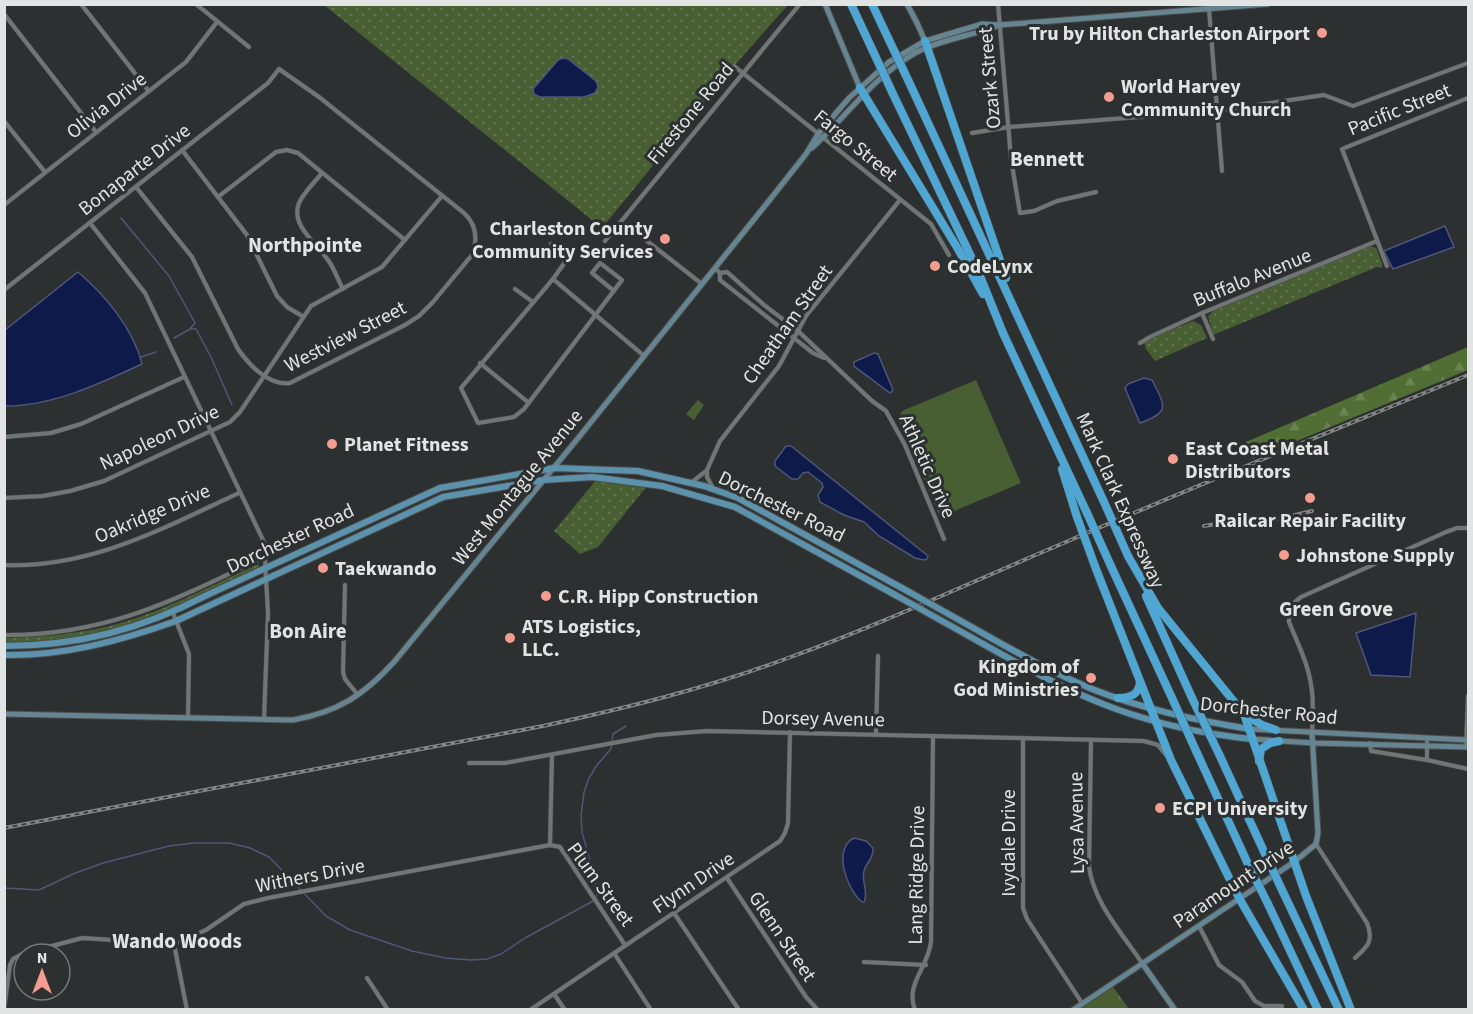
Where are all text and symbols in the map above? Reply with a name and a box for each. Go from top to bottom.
place label: Tru by Hilton Charleston Airport [1029,20,1310,48]
street label: Ozark Street [972,26,1008,130]
marker: Tru by Hilton Charleston Airport [1315,26,1329,40]
street label: Firestone Road [641,56,741,171]
street label: Olivia Drive [61,65,153,146]
place label: World Harvey Community Church [1121,73,1291,124]
street label: Pacific Street [1344,77,1455,143]
marker: World Harvey Community Church [1102,90,1116,104]
street label: Fargo Street [807,103,904,189]
street label: Bonaparte Drive [73,117,197,222]
district label: Bennett [1010,144,1084,174]
place label: Charleston County Community Services [472,215,654,266]
district label: Northpointe [248,230,362,260]
marker: Charleston County Community Services [658,232,672,246]
street label: Buffalo Avenue [1189,241,1316,314]
place label: CodeLynx [947,253,1033,281]
street label: Cheatham Street [736,259,840,390]
marker: CodeLynx [928,259,942,273]
street label: Westview Street [280,294,411,380]
street label: Napoleon Drive [95,398,224,478]
street label: West Montague Avenue [446,404,590,572]
street label: Mark Clark Expressway [1069,408,1172,593]
street label: Athletic Drive [892,410,963,523]
place label: Planet Fitness [344,431,469,459]
place label: East Coast Metal Distributors [1185,435,1329,486]
marker: Planet Fitness [325,437,339,451]
marker: East Coast Metal Distributors [1166,452,1180,466]
street label: Dorchester Road [713,464,850,550]
street label: Oakridge Drive [90,477,215,551]
marker: Railcar Repair Facility [1303,491,1317,505]
street label: Dorchester Road [222,497,359,581]
place label: Railcar Repair Facility [1214,507,1406,535]
place label: Johnstone Supply [1296,542,1455,570]
marker: Johnstone Supply [1277,548,1291,562]
place label: Taekwando [335,555,437,583]
marker: Taekwando [316,561,330,575]
place label: C.R. Hipp Construction [558,583,758,611]
marker: C.R. Hipp Construction [539,589,553,603]
district label: Green Grove [1279,594,1393,624]
place label: ATS Logistics, LLC. [521,613,641,664]
district label: Bon Aire [269,616,347,646]
marker: ATS Logistics, LLC. [503,631,517,645]
place label: Kingdom of God Ministries [953,653,1080,704]
marker: Kingdom of God Ministries [1084,671,1098,685]
street label: Dorchester Road [1199,690,1339,732]
street label: Dorsey Avenue [761,704,885,734]
street label: Lysa Avenue [1062,771,1092,874]
street label: Ivydale Drive [995,789,1023,897]
place label: ECPI University [1172,795,1308,823]
marker: ECPI University [1153,801,1167,815]
street label: Lang Ridge Drive [902,805,932,945]
street label: Paramount Drive [1168,834,1300,936]
street label: Plum Street [560,837,640,933]
street label: Flynn Drive [647,845,740,921]
street label: Withers Drive [253,852,367,900]
street label: Glenn Street [742,886,823,987]
district label: Wando Woods [112,926,242,956]
north arrow [12,942,72,1002]
text: N [37,947,47,969]

